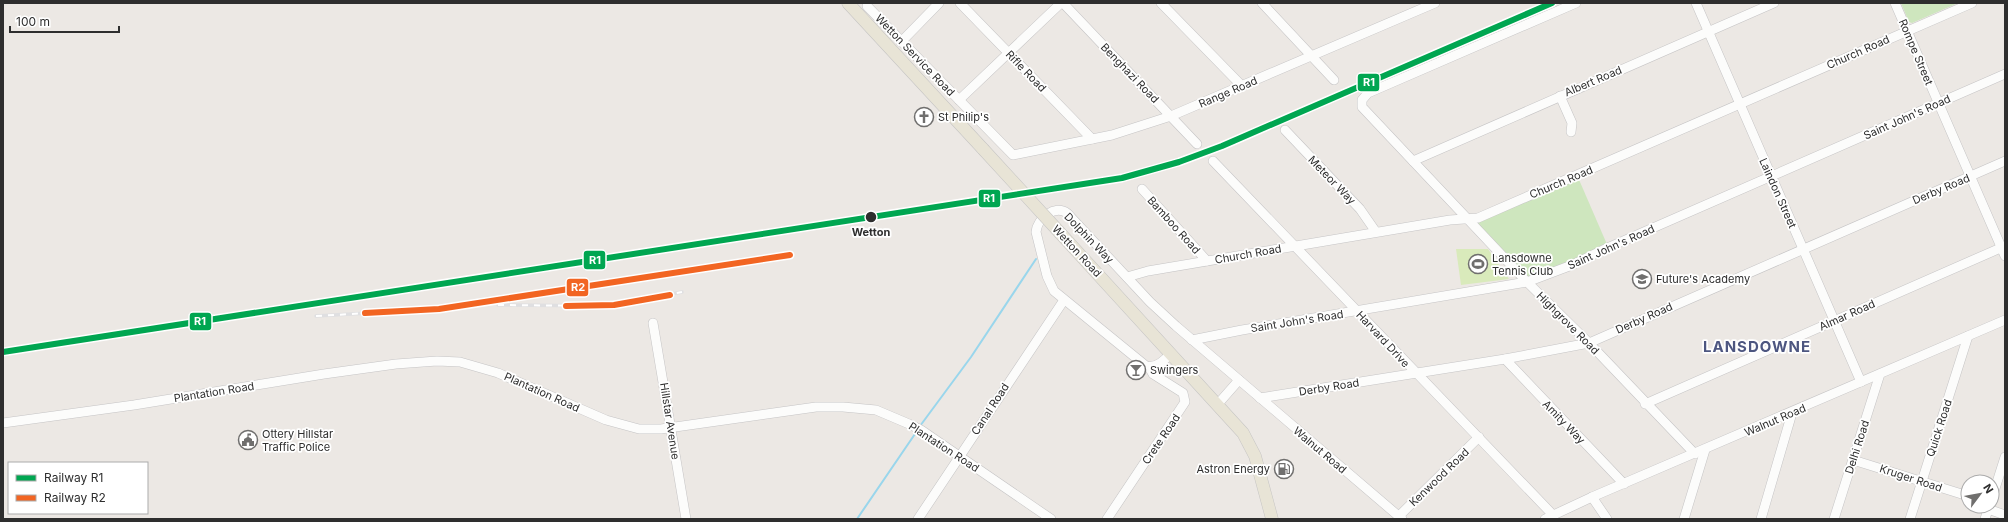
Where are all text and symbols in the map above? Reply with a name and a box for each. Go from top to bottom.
scale bar [10,8,119,34]
street label: Wetton Service Road [872,11,958,99]
text: 100 m [16,14,50,29]
street label: Rompe Street [1896,17,1936,88]
street label: Church Road [1824,32,1892,72]
street label: Benghazi Road [1098,40,1162,106]
street label: Rifle Road [1003,47,1049,95]
street label: Albert Road [1562,63,1624,99]
street label: Range Road [1196,73,1260,111]
line badge: R1 [1357,73,1380,92]
text: R1 [1363,75,1375,89]
street label: Saint John's Road [1861,92,1953,142]
church icon: St Philip's [913,106,935,128]
place label: St Philip's [938,110,989,124]
street label: Meteor Way [1305,153,1359,207]
street label: Laindon Street [1756,156,1800,231]
street label: Church Road [1527,162,1595,202]
street label: Derby Road [1910,171,1972,207]
line badge: R1 [978,189,1001,208]
text: R1 [983,191,995,205]
street label: Bamboo Road [1145,193,1203,257]
marker: Wetton [864,210,878,224]
street label: Dolphin Way [1061,210,1117,266]
street label: Wetton Road [1049,222,1105,280]
street label: Saint John's Road [1565,222,1657,272]
place label: Wetton [852,225,890,239]
street label: Church Road [1214,241,1282,267]
line badge: R1 [583,250,606,270]
place label: Lansdowne Tennis Club [1492,251,1553,278]
text: R1 [589,253,601,267]
sports icon: Lansdowne Tennis Club [1467,253,1489,275]
school or university icon: Future's Academy [1631,268,1653,290]
place label: Future's Academy [1656,272,1750,286]
line badge: R2 [566,278,589,297]
text: R2 [571,280,585,294]
street label: Highgrove Road [1534,289,1602,357]
street label: Almar Road [1817,296,1877,334]
street label: Derby Road [1613,299,1675,337]
street label: Saint John's Road [1250,307,1344,335]
street label: Harvard Drive [1353,308,1413,370]
line badge: R1 [189,312,212,331]
text: R1 [194,314,206,328]
district label: LANSDOWNE [1703,337,1811,356]
bar icon: Swingers [1125,359,1147,381]
place label: Swingers [1150,363,1199,377]
street label: Plantation Road [502,369,582,415]
street label: Derby Road [1298,375,1360,399]
street label: Plantation Road [173,379,255,405]
street label: Canal Road [968,380,1012,438]
street label: Hillstar Avenue [657,382,683,460]
street label: Amity Way [1540,397,1588,447]
street label: Quick Road [1923,398,1955,458]
street label: Walnut Road [1742,401,1808,439]
street label: Crete Road [1139,411,1183,467]
street label: Delhi Road [1842,418,1872,476]
street label: Plantation Road [906,419,982,475]
street label: Walnut Road [1290,424,1350,476]
place label: Ottery Hillstar Traffic Police [262,427,333,454]
public building icon: Ottery Hillstar Traffic Police [237,429,259,451]
street label: Kenwood Road [1406,445,1472,509]
fuel station icon: Astron Energy [1273,458,1295,480]
street label: Kruger Road [1878,461,1944,495]
legend [8,462,148,514]
place label: Astron Energy [1196,462,1270,476]
text: Railway R1 [44,470,103,485]
north arrow [1960,474,2000,514]
text: N [1980,481,1997,496]
text: Railway R2 [44,490,106,505]

